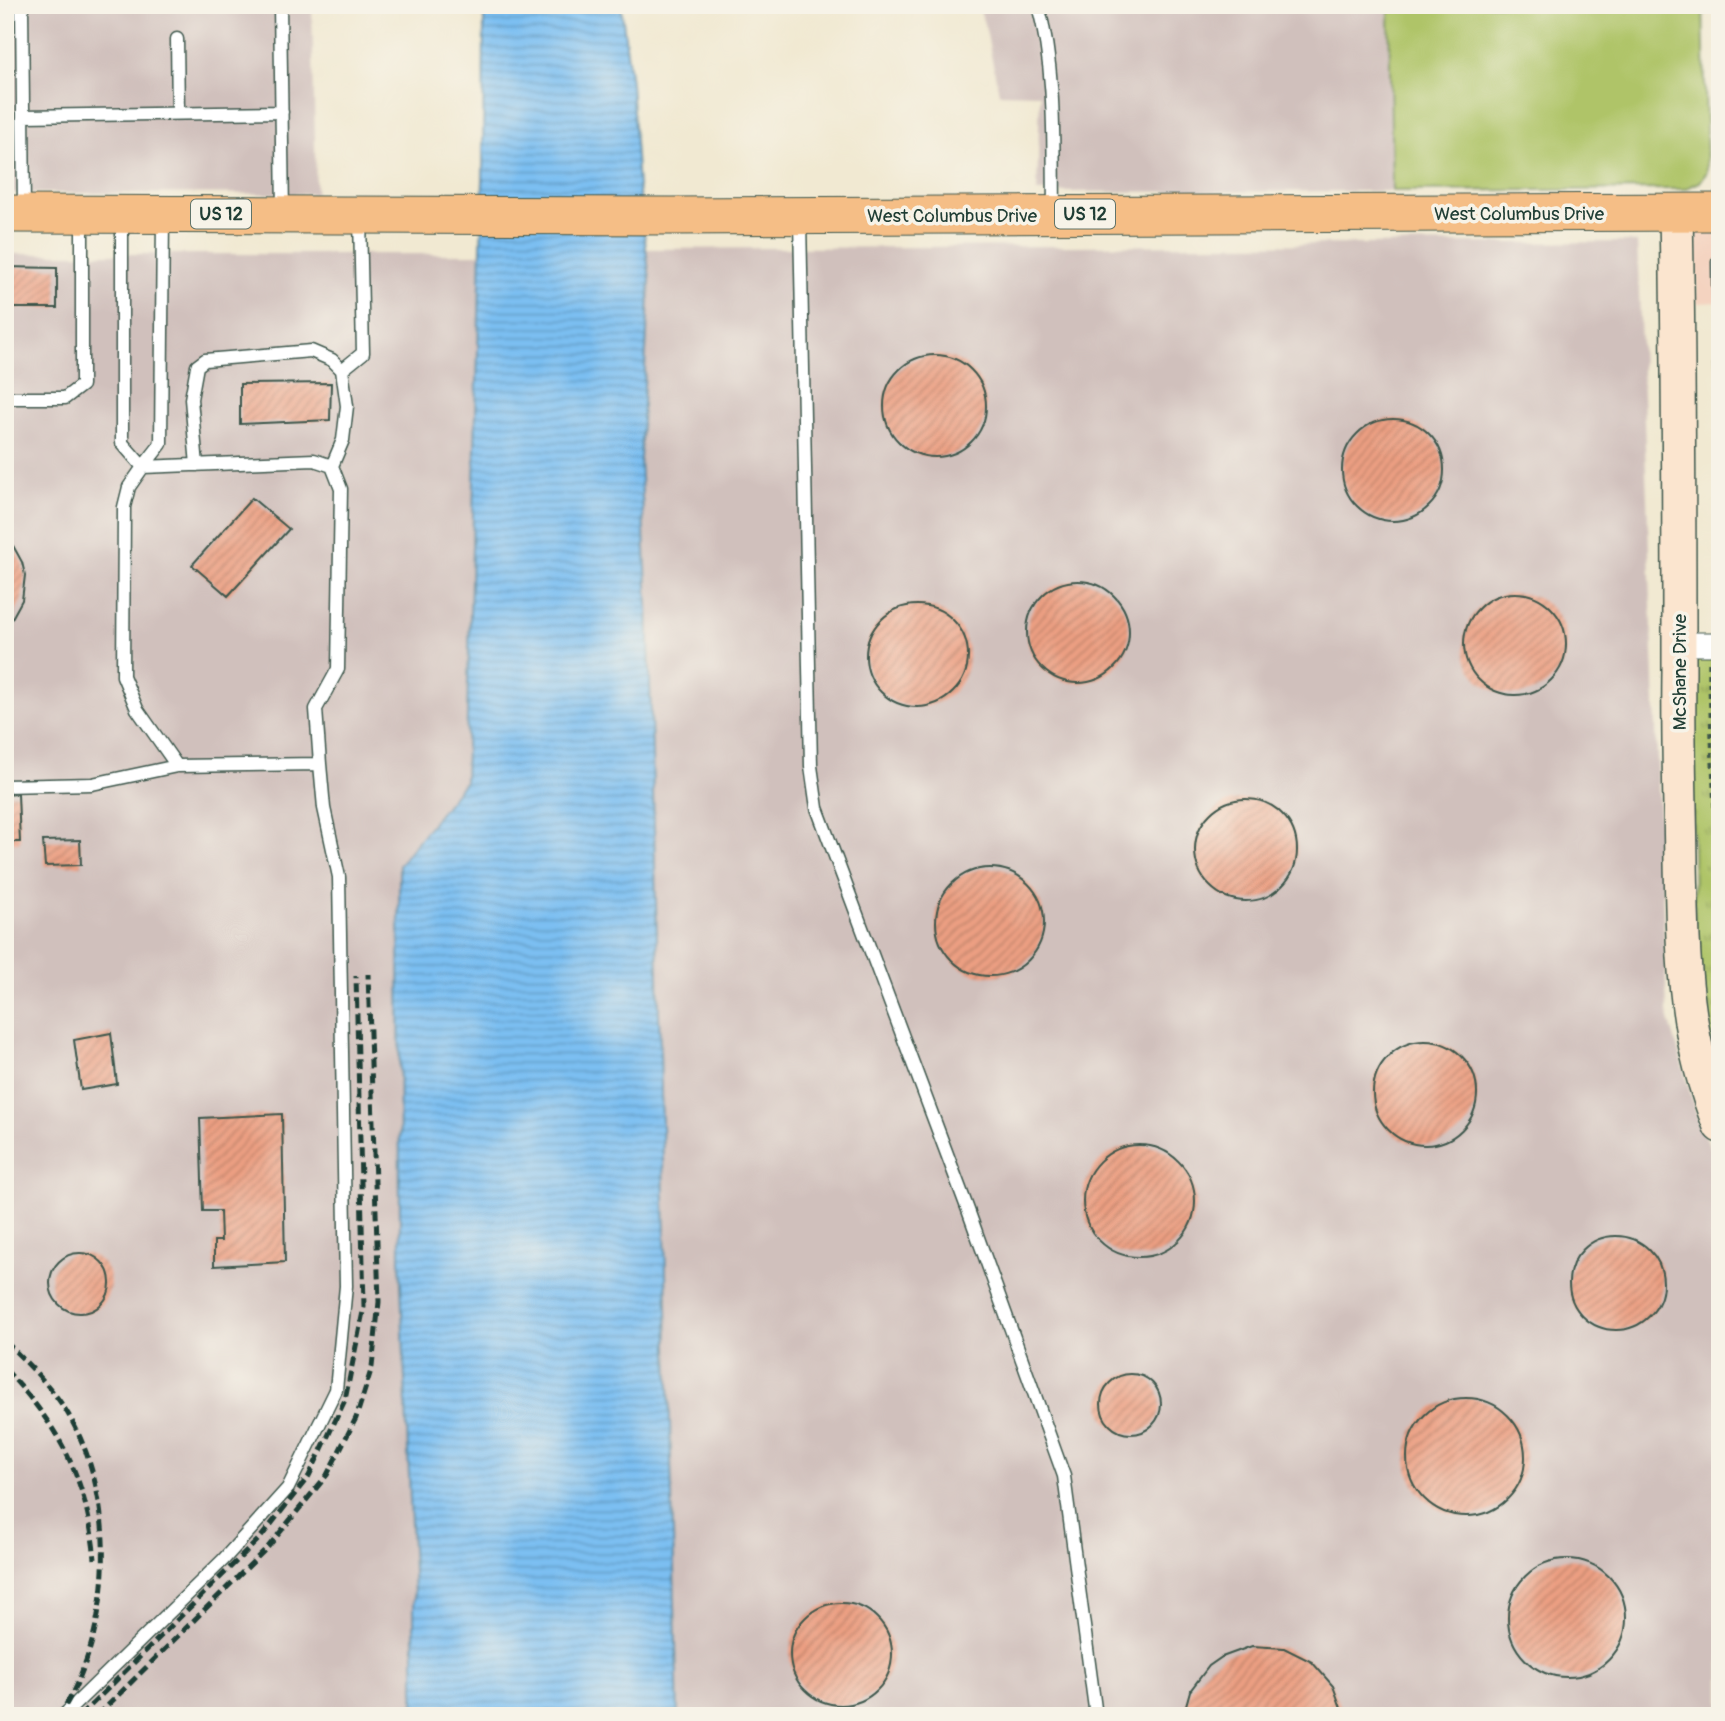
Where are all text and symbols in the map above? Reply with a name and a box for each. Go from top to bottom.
road number: US 12 [191,200,251,229]
road number: US 12 [1055,200,1115,229]
street label: West Columbus Drive [1434,202,1605,226]
street label: West Columbus Drive [867,204,1038,228]
street label: McShane Drive [1668,613,1692,730]

